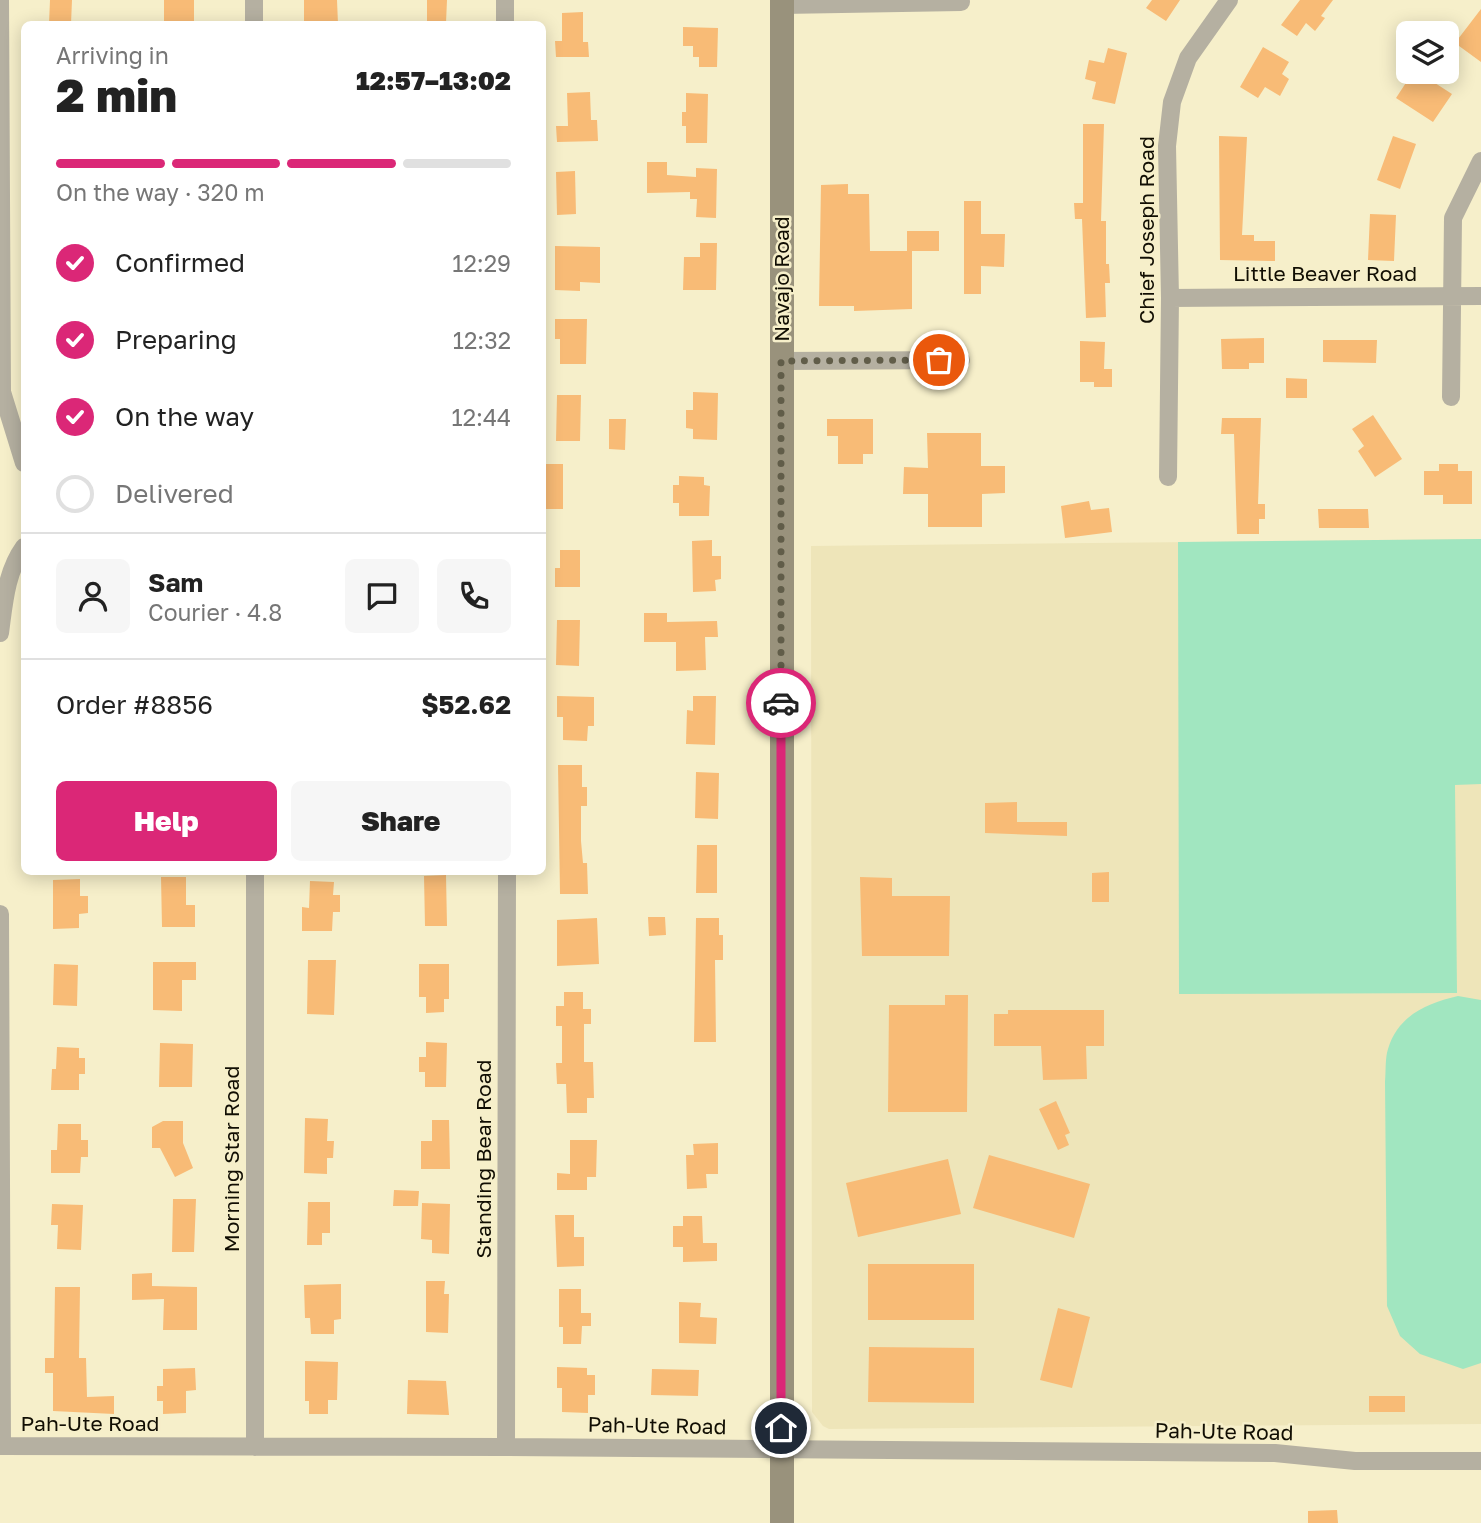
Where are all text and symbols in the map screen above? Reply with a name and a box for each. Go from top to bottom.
map controls [1396,21,1459,84]
button: layers [1396,21,1459,84]
text: Arriving in [56,41,169,69]
text: 12:57–13:02 [356,65,511,96]
text: 2 min [56,67,177,122]
street label: Chief Joseph Road [1133,136,1159,324]
text: On the way · 320 m [56,178,265,206]
street label: Navajo Road [768,216,794,342]
icon: check [56,244,94,282]
text: Confirmed [115,247,245,278]
text: 12:29 [452,249,511,277]
street label: Little Beaver Road [1233,260,1417,286]
icon: check [56,321,94,359]
text: Preparing [115,324,237,355]
text: 12:32 [453,326,511,354]
pin [909,330,969,390]
icon: bag [920,341,958,379]
icon: check [56,398,94,436]
text: On the way [115,401,254,432]
text: 12:44 [452,403,511,431]
text: Delivered [115,478,234,509]
button: person [56,559,130,633]
button: chat [345,559,419,633]
button: phone [437,559,511,633]
text: Sam [148,567,203,598]
text: Courier · 4.8 [148,598,282,626]
courier [746,668,816,738]
icon: car [762,684,800,722]
text: Order #8856 [56,689,213,720]
text: $52.62 [421,689,511,720]
button: Help [56,781,277,861]
button: Share [291,781,511,861]
street label: Standing Bear Road [470,1060,496,1258]
street label: Morning Star Road [218,1066,244,1252]
pin [751,1398,811,1458]
icon: home [762,1409,800,1447]
street label: Pah-Ute Road [21,1410,159,1436]
street label: Pah-Ute Road [587,1411,727,1439]
street label: Pah-Ute Road [1154,1417,1294,1445]

